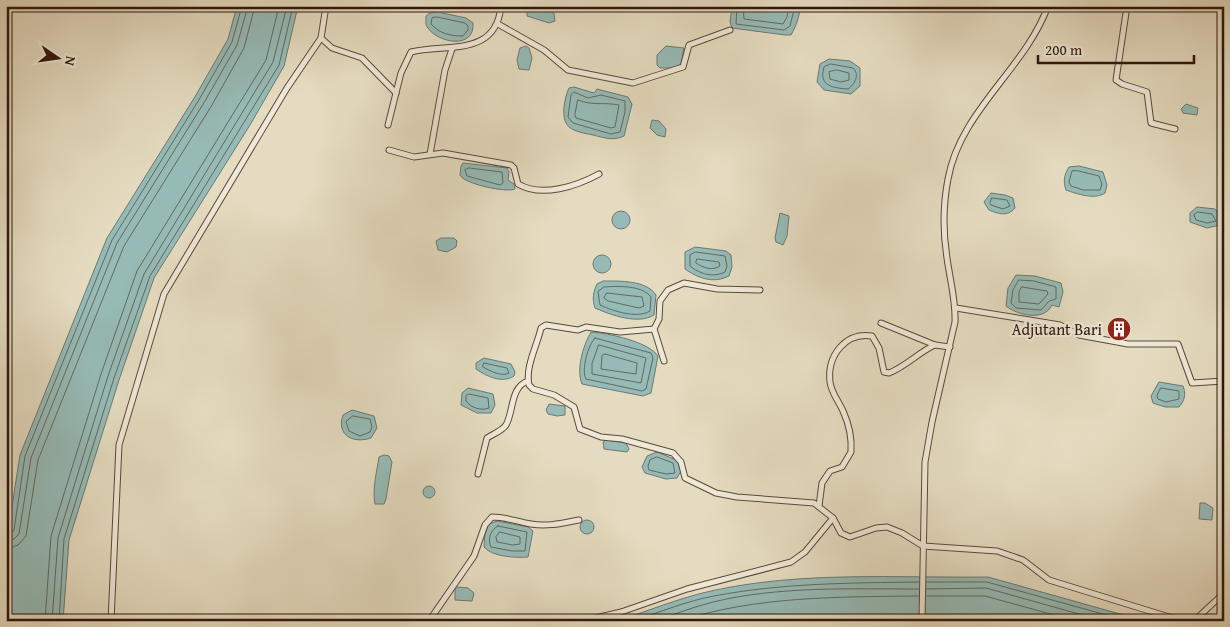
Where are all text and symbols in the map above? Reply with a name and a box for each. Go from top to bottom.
north arrow [32,32,82,82]
scale bar [1038,32,1194,64]
text: 200 m [1045,39,1083,60]
text: N [60,54,81,68]
building icon: Adjutant Bari [1106,316,1132,342]
place label: Adjutant Bari [1012,317,1103,341]

